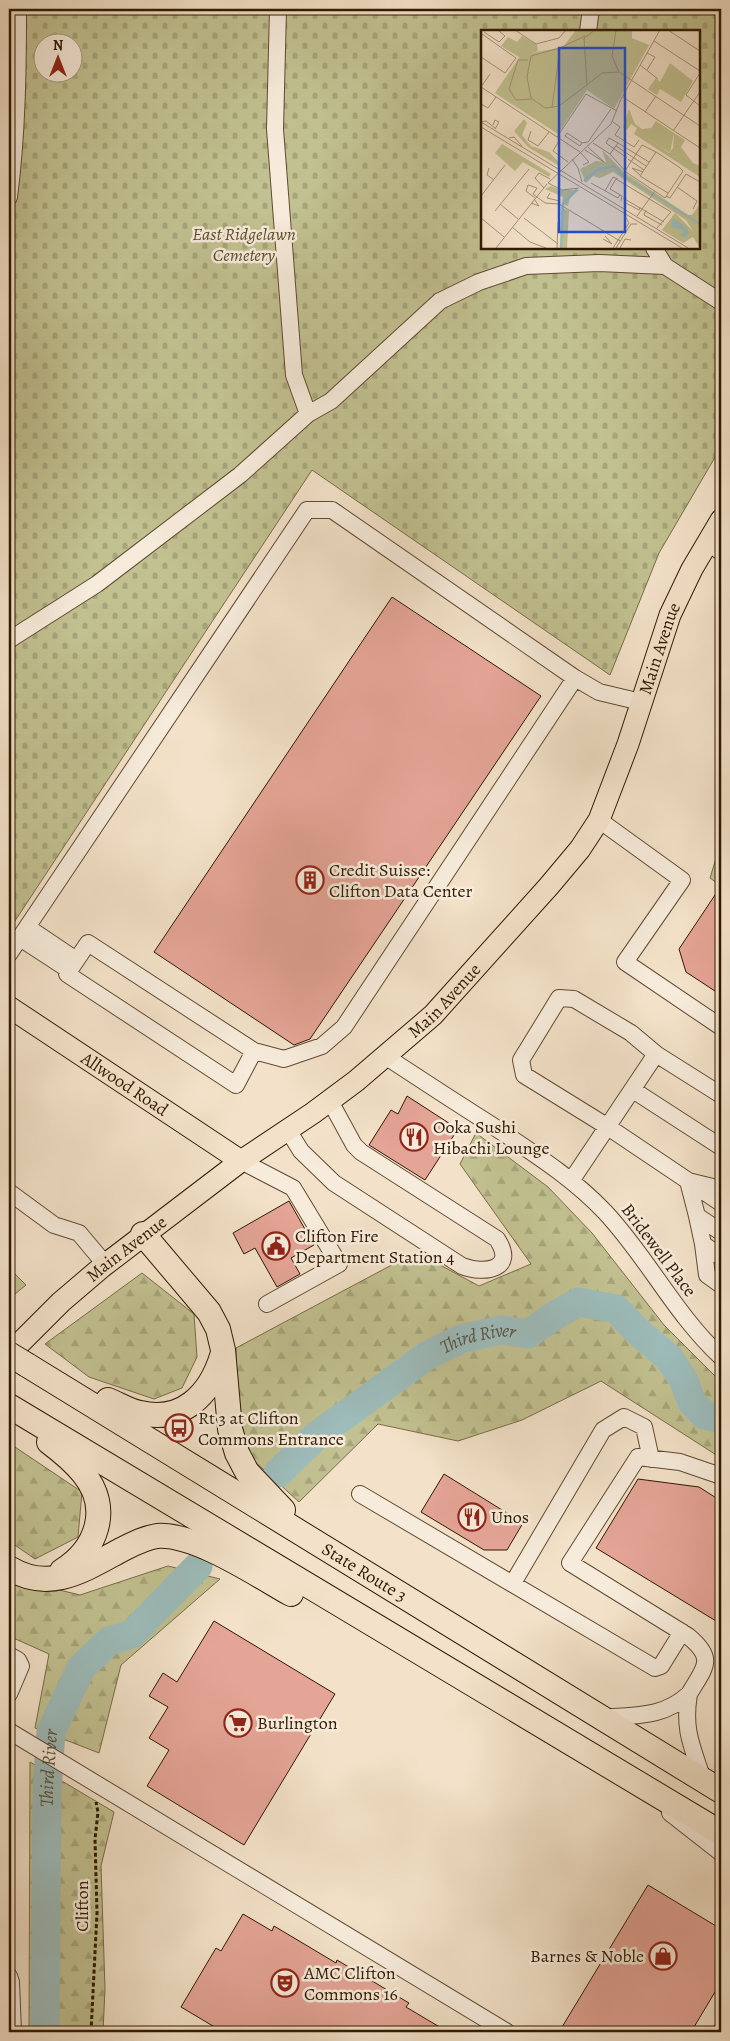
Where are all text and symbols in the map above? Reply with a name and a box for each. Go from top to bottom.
inset map [481,30,700,249]
north arrow [32,32,82,82]
text: N [53,36,63,55]
park label: East Ridgelawn Cemetery [192,222,296,267]
street label: Main Avenue [633,598,686,698]
place label: Credit Suisse: Clifton Data Center [329,858,473,903]
building icon: Credit Suisse: Clifton Data Center [295,865,325,895]
street label: Main Avenue [403,958,486,1043]
street label: Allwood Road [76,1046,173,1122]
place label: Ooka Sushi Hibachi Lounge [433,1115,550,1160]
restaurant icon: Ooka Sushi Hibachi Lounge [399,1122,429,1152]
street label: Bridewell Place [616,1198,702,1302]
street label: Main Avenue [81,1210,172,1287]
place label: Clifton Fire Department Station 4 [295,1224,454,1269]
public building icon: Clifton Fire Department Station 4 [261,1231,291,1261]
water label: Third River [436,1317,519,1360]
place label: Rt 3 at Clifton Commons Entrance [198,1406,344,1451]
bus stop icon: Rt 3 at Clifton Commons Entrance [164,1413,194,1443]
restaurant icon: Unos [457,1502,487,1532]
place label: Unos [491,1505,529,1529]
street label: State Route 3 [317,1537,412,1607]
supermarket icon: Burlington [223,1708,253,1738]
place label: Burlington [257,1711,338,1735]
water label: Third River [34,1727,64,1807]
street label: Clifton [70,1880,94,1932]
shop icon: Barnes & Noble [648,1941,678,1971]
place label: Barnes & Noble [530,1944,644,1968]
place label: AMC Clifton Commons 16 [303,1961,398,2006]
theatre icon: AMC Clifton Commons 16 [270,1968,300,1998]

